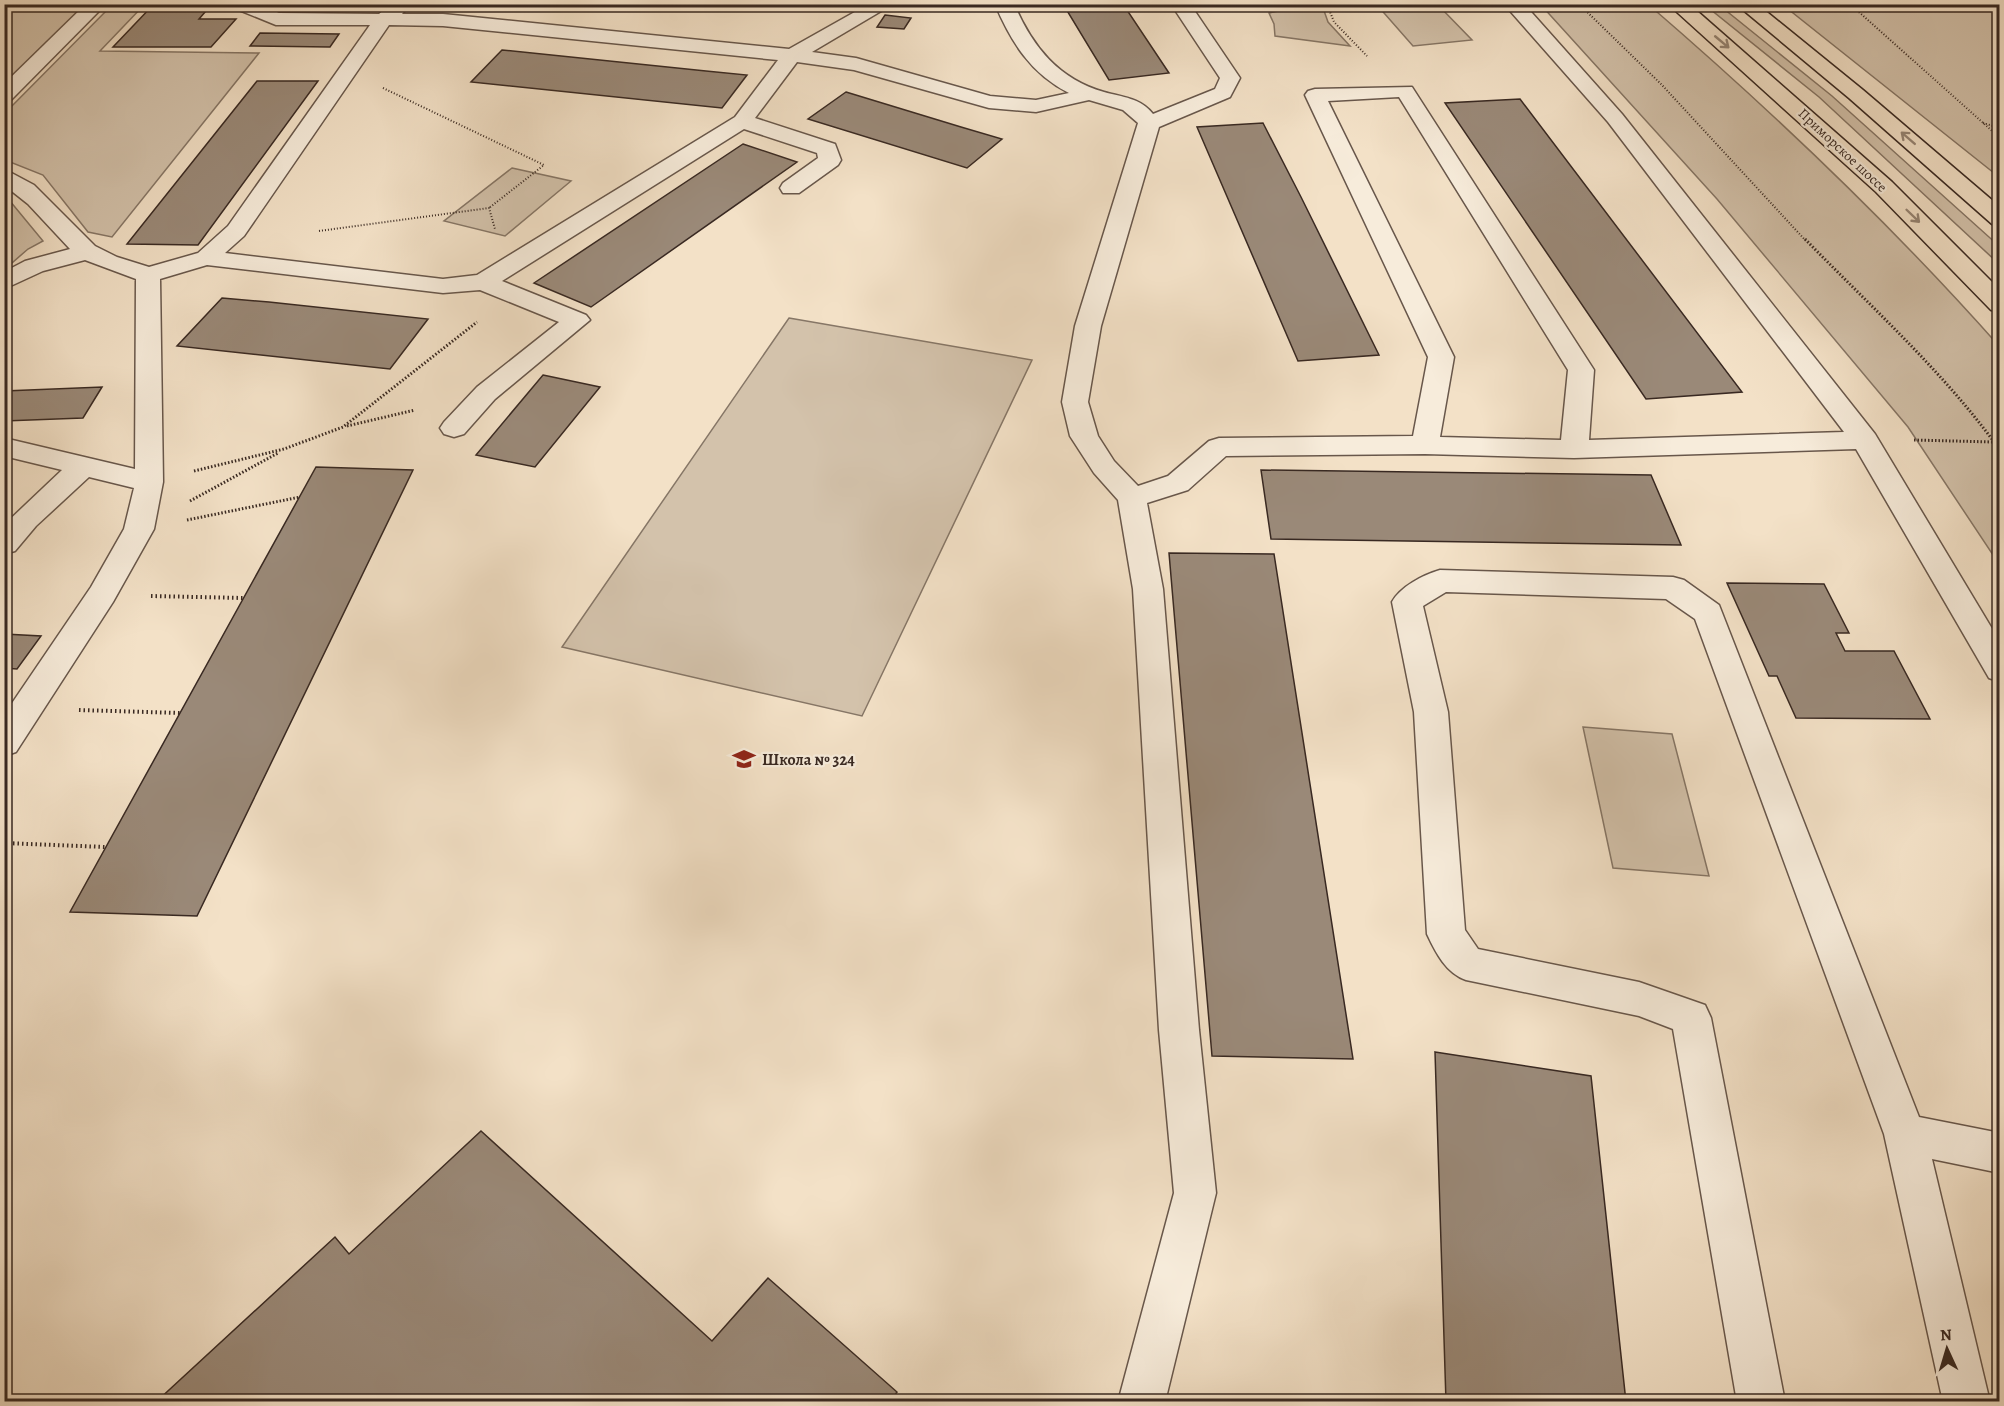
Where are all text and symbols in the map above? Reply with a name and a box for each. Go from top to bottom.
one-way arrow [1714,36,1730,49]
street label: Приморское шоссе [1794,104,1891,197]
one-way arrow [1900,132,1916,145]
one-way arrow [1905,209,1920,223]
school or university icon: Школа № 324 [731,746,757,772]
place label: Школа № 324 [762,749,855,771]
north arrow [1917,1319,1977,1379]
text: N [1939,1324,1953,1346]

